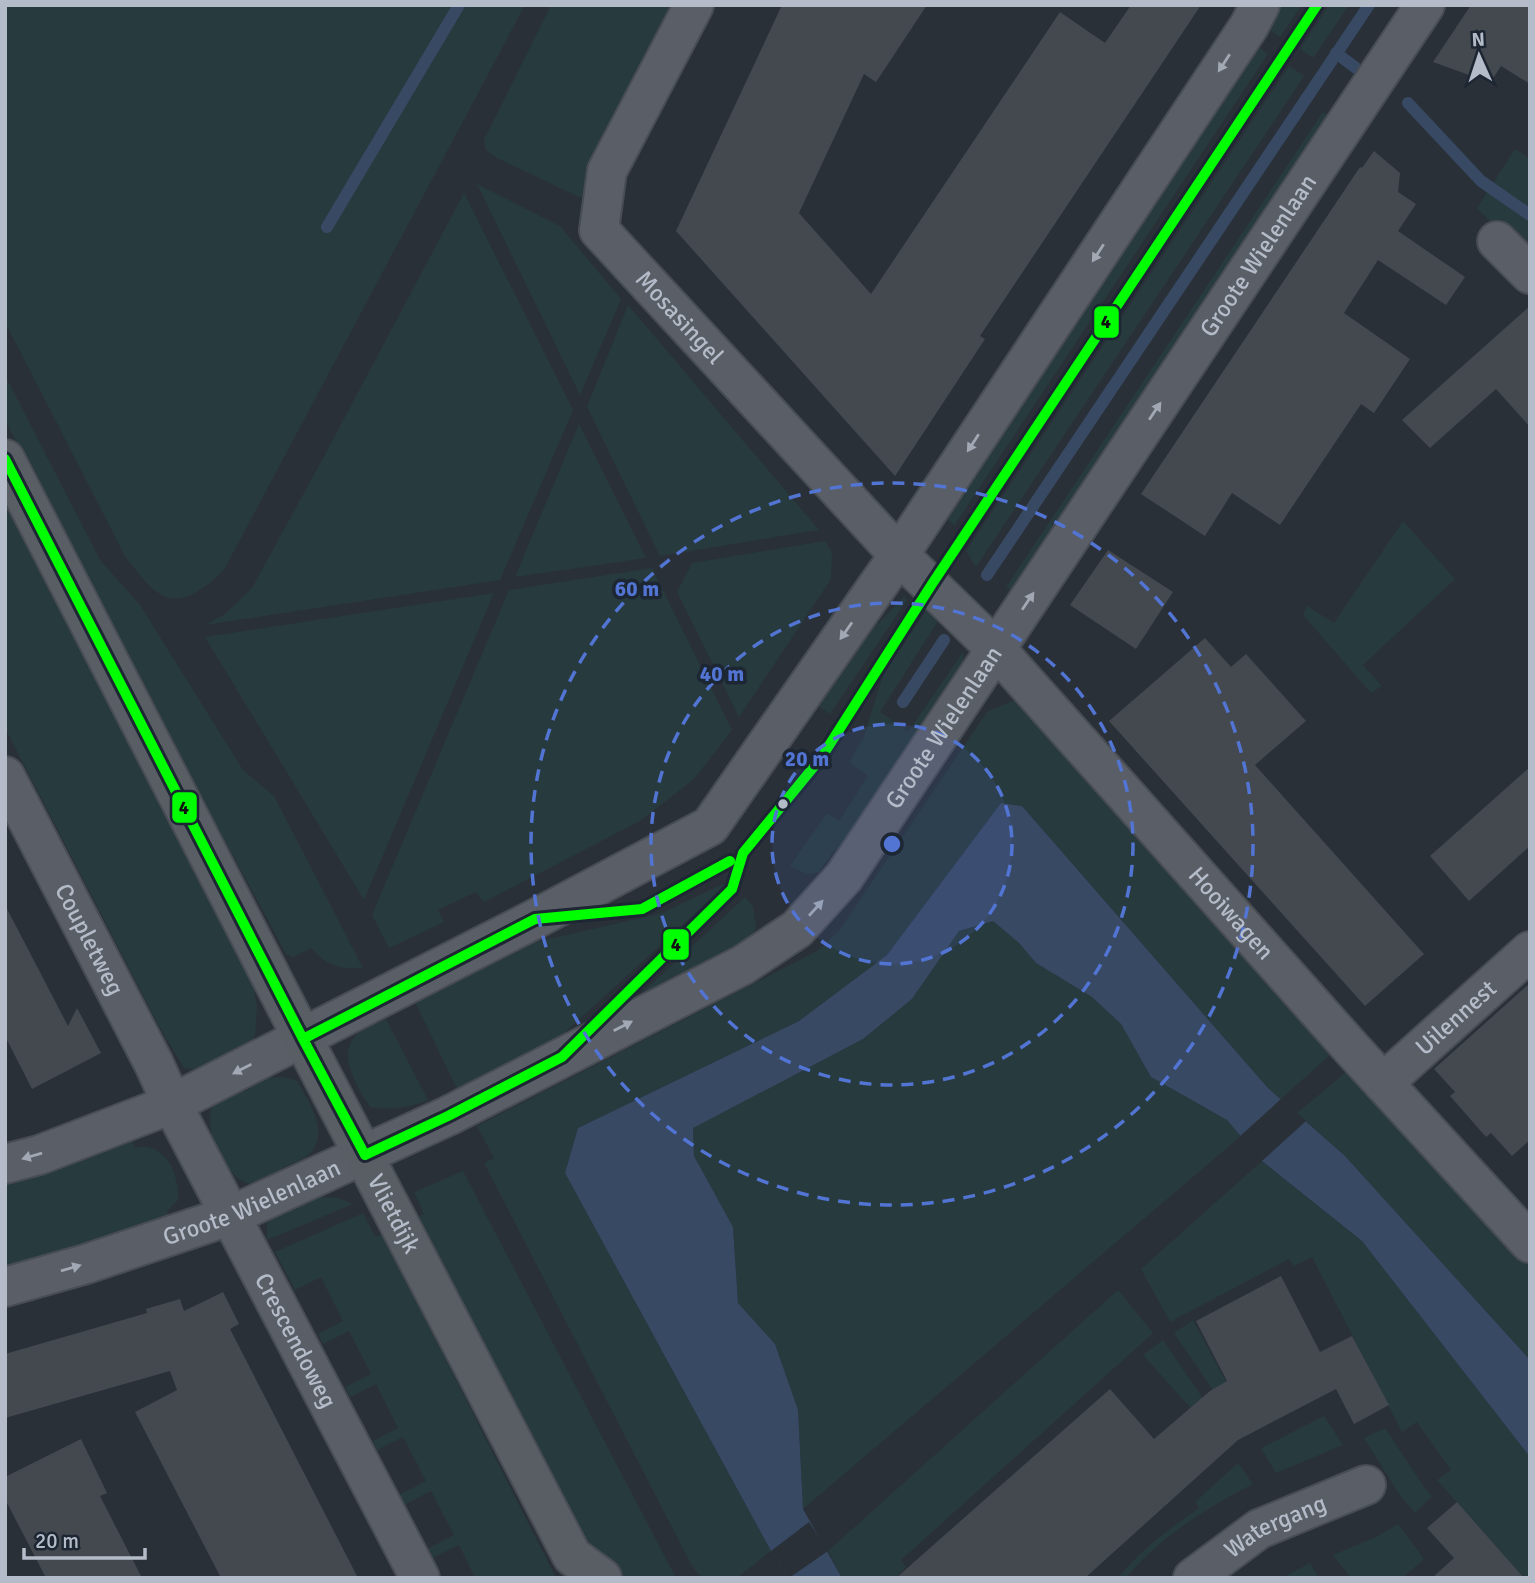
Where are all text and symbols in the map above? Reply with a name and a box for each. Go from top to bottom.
north arrow [1444,21,1514,91]
text: N [1471,28,1485,52]
one-way arrow [1217,54,1231,72]
street label: Groote Wielenlaan [1193,168,1323,343]
one-way arrow [1092,243,1105,263]
street label: Mosasingel [629,265,730,370]
line badge: 4 [1093,305,1120,339]
text: 4 [1101,310,1111,334]
one-way arrow [1148,401,1161,421]
one-way arrow [966,434,980,452]
text: 60 m [615,576,659,602]
one-way arrow [1022,591,1035,610]
one-way arrow [839,622,853,640]
street label: Groote Wielenlaan [879,640,1009,815]
text: 40 m [700,661,744,687]
text: 20 m [785,746,829,772]
line badge: 4 [171,791,198,824]
text: 4 [179,796,189,820]
unlabelled marker [776,797,790,811]
centre of rings [880,832,904,856]
street label: Hooiwagen [1182,860,1280,966]
street label: Coupletweg [48,878,131,1000]
one-way arrow [808,900,823,917]
line badge: 4 [662,928,690,961]
text: 4 [671,933,681,957]
street label: Uilennest [1409,973,1503,1062]
one-way arrow [613,1021,633,1032]
one-way arrow [232,1064,252,1075]
one-way arrow [21,1152,42,1162]
street label: Groote Wielenlaan [159,1152,345,1252]
street label: Vlietdijk [361,1169,427,1259]
one-way arrow [60,1262,82,1273]
street label: Crescendoweg [248,1268,343,1413]
street label: Watergang [1218,1488,1331,1565]
scale bar [24,1516,145,1560]
text: 20 m [35,1528,79,1554]

